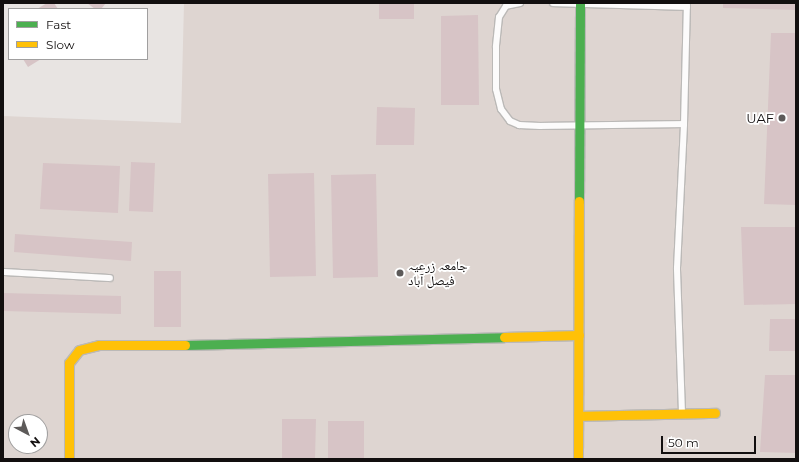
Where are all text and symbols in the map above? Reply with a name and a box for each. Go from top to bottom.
legend [8,8,148,60]
text: Fast [46,17,71,32]
text: Slow [46,37,75,52]
place label: UAF [746,110,774,126]
marker: UAF [777,113,787,123]
place label: جامعہ زرعیہ فیصل آباد [408,258,468,289]
marker: جامعہ زرعیہ فیصل آباد [395,268,405,278]
north arrow [8,414,48,454]
scale bar [663,428,758,454]
text: N [27,434,43,450]
text: 50 m [668,435,699,450]

